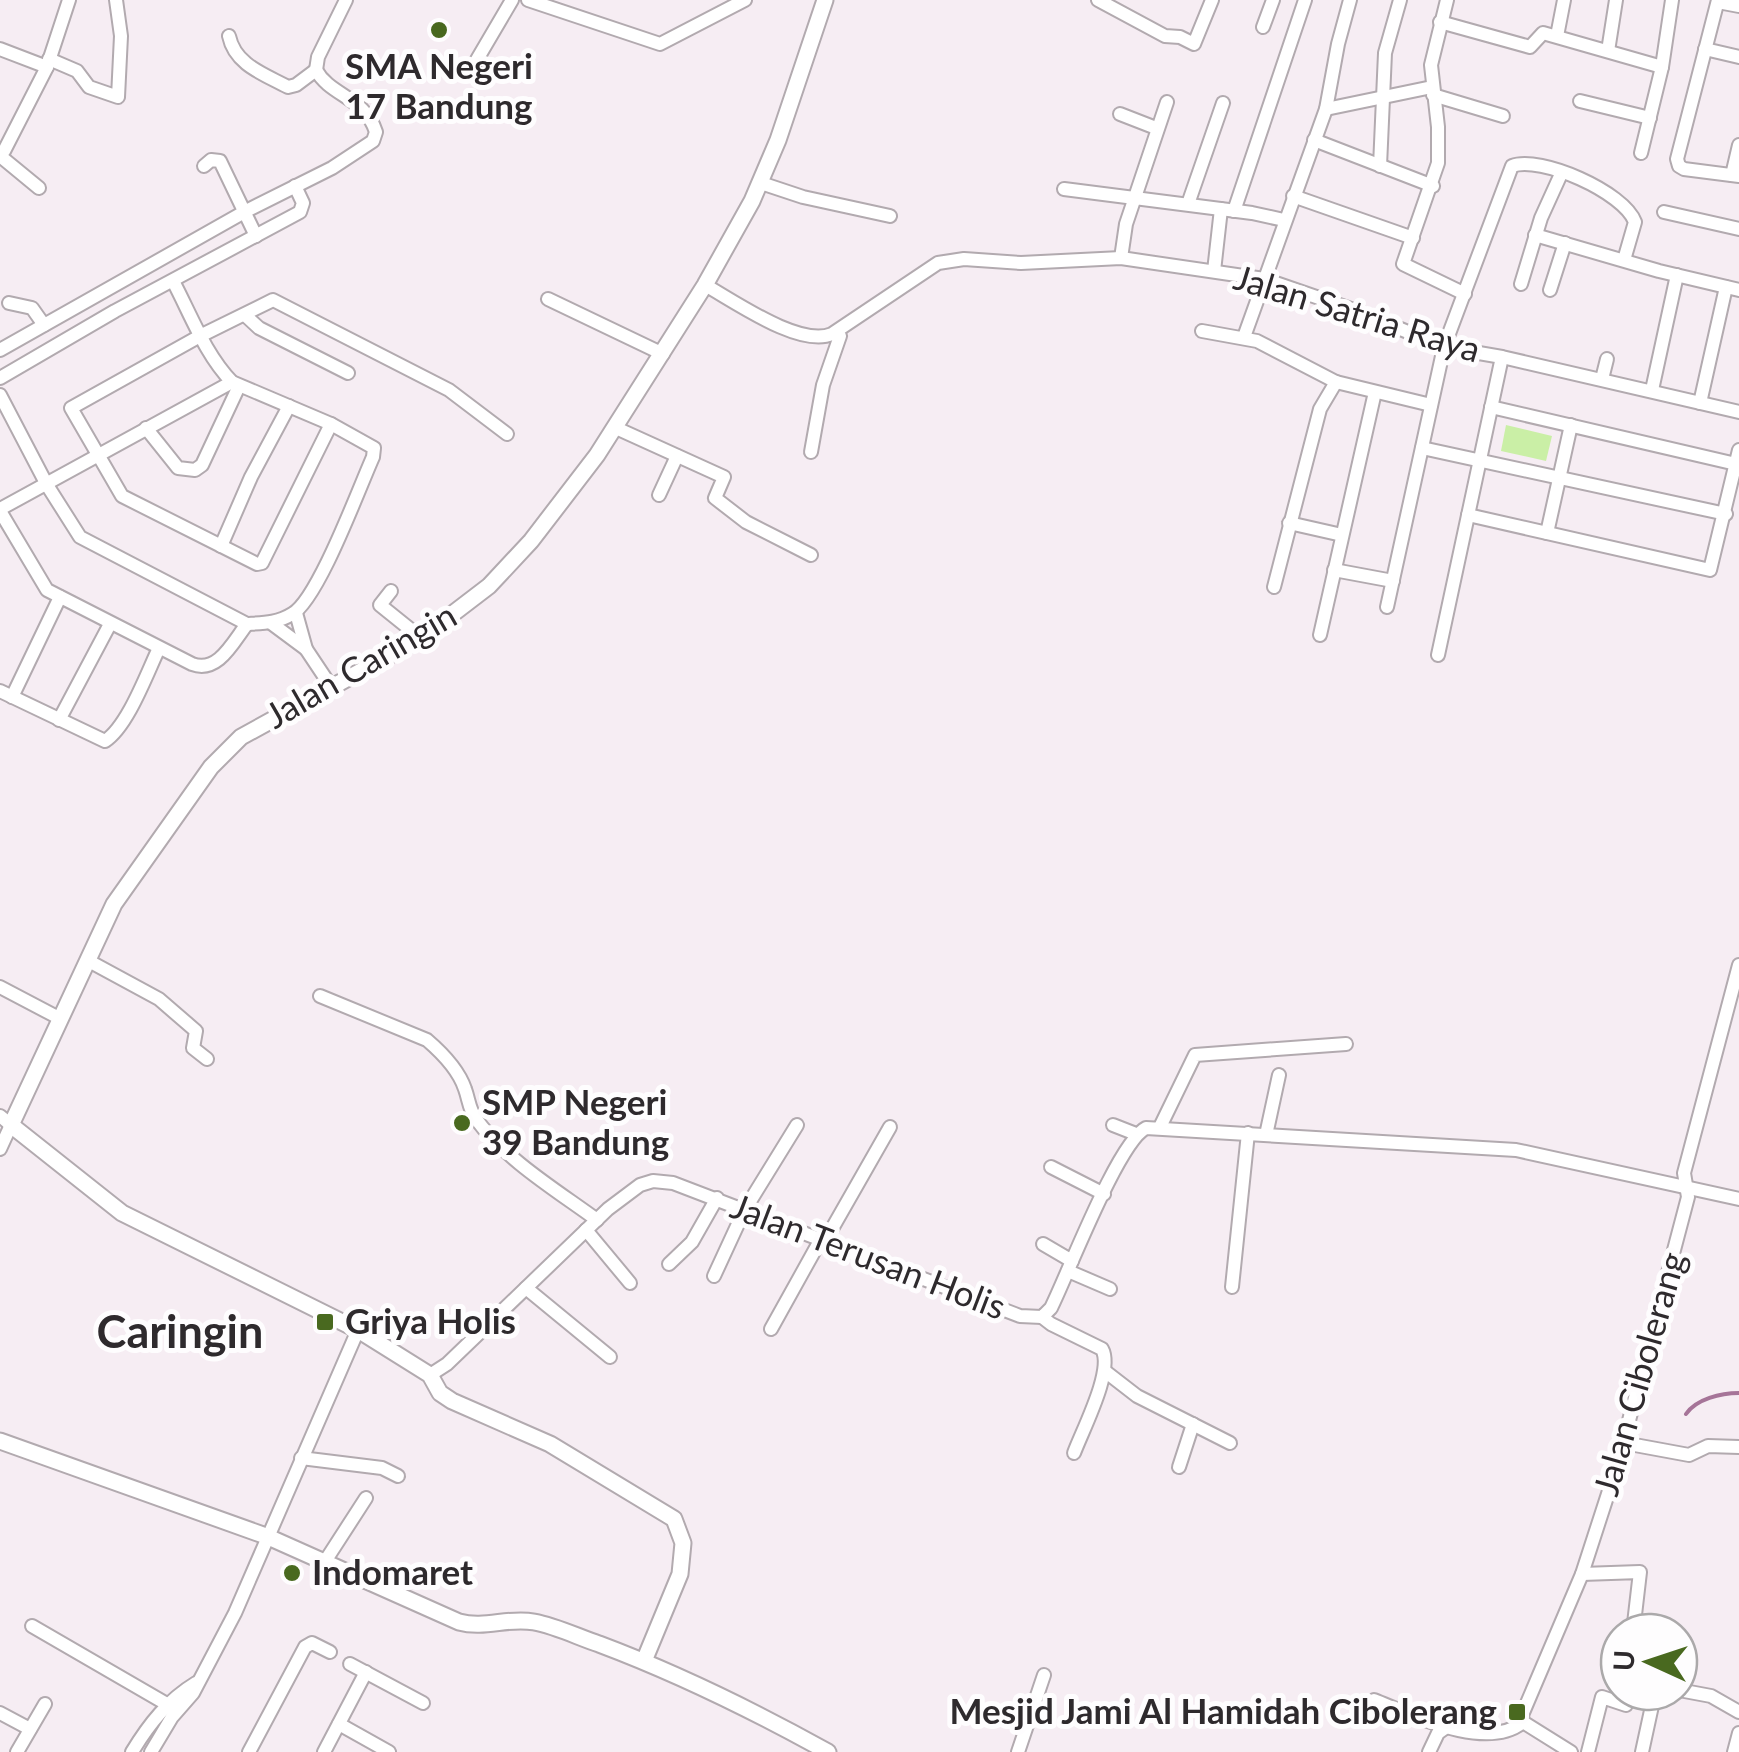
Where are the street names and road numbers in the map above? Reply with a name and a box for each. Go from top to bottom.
street label: Jalan Satria Raya [1229,255,1486,369]
street label: Jalan Caringin [257,593,463,736]
street label: Jalan Terusan Holis [726,1183,1012,1327]
street label: Jalan Cibolerang [1583,1247,1693,1500]

